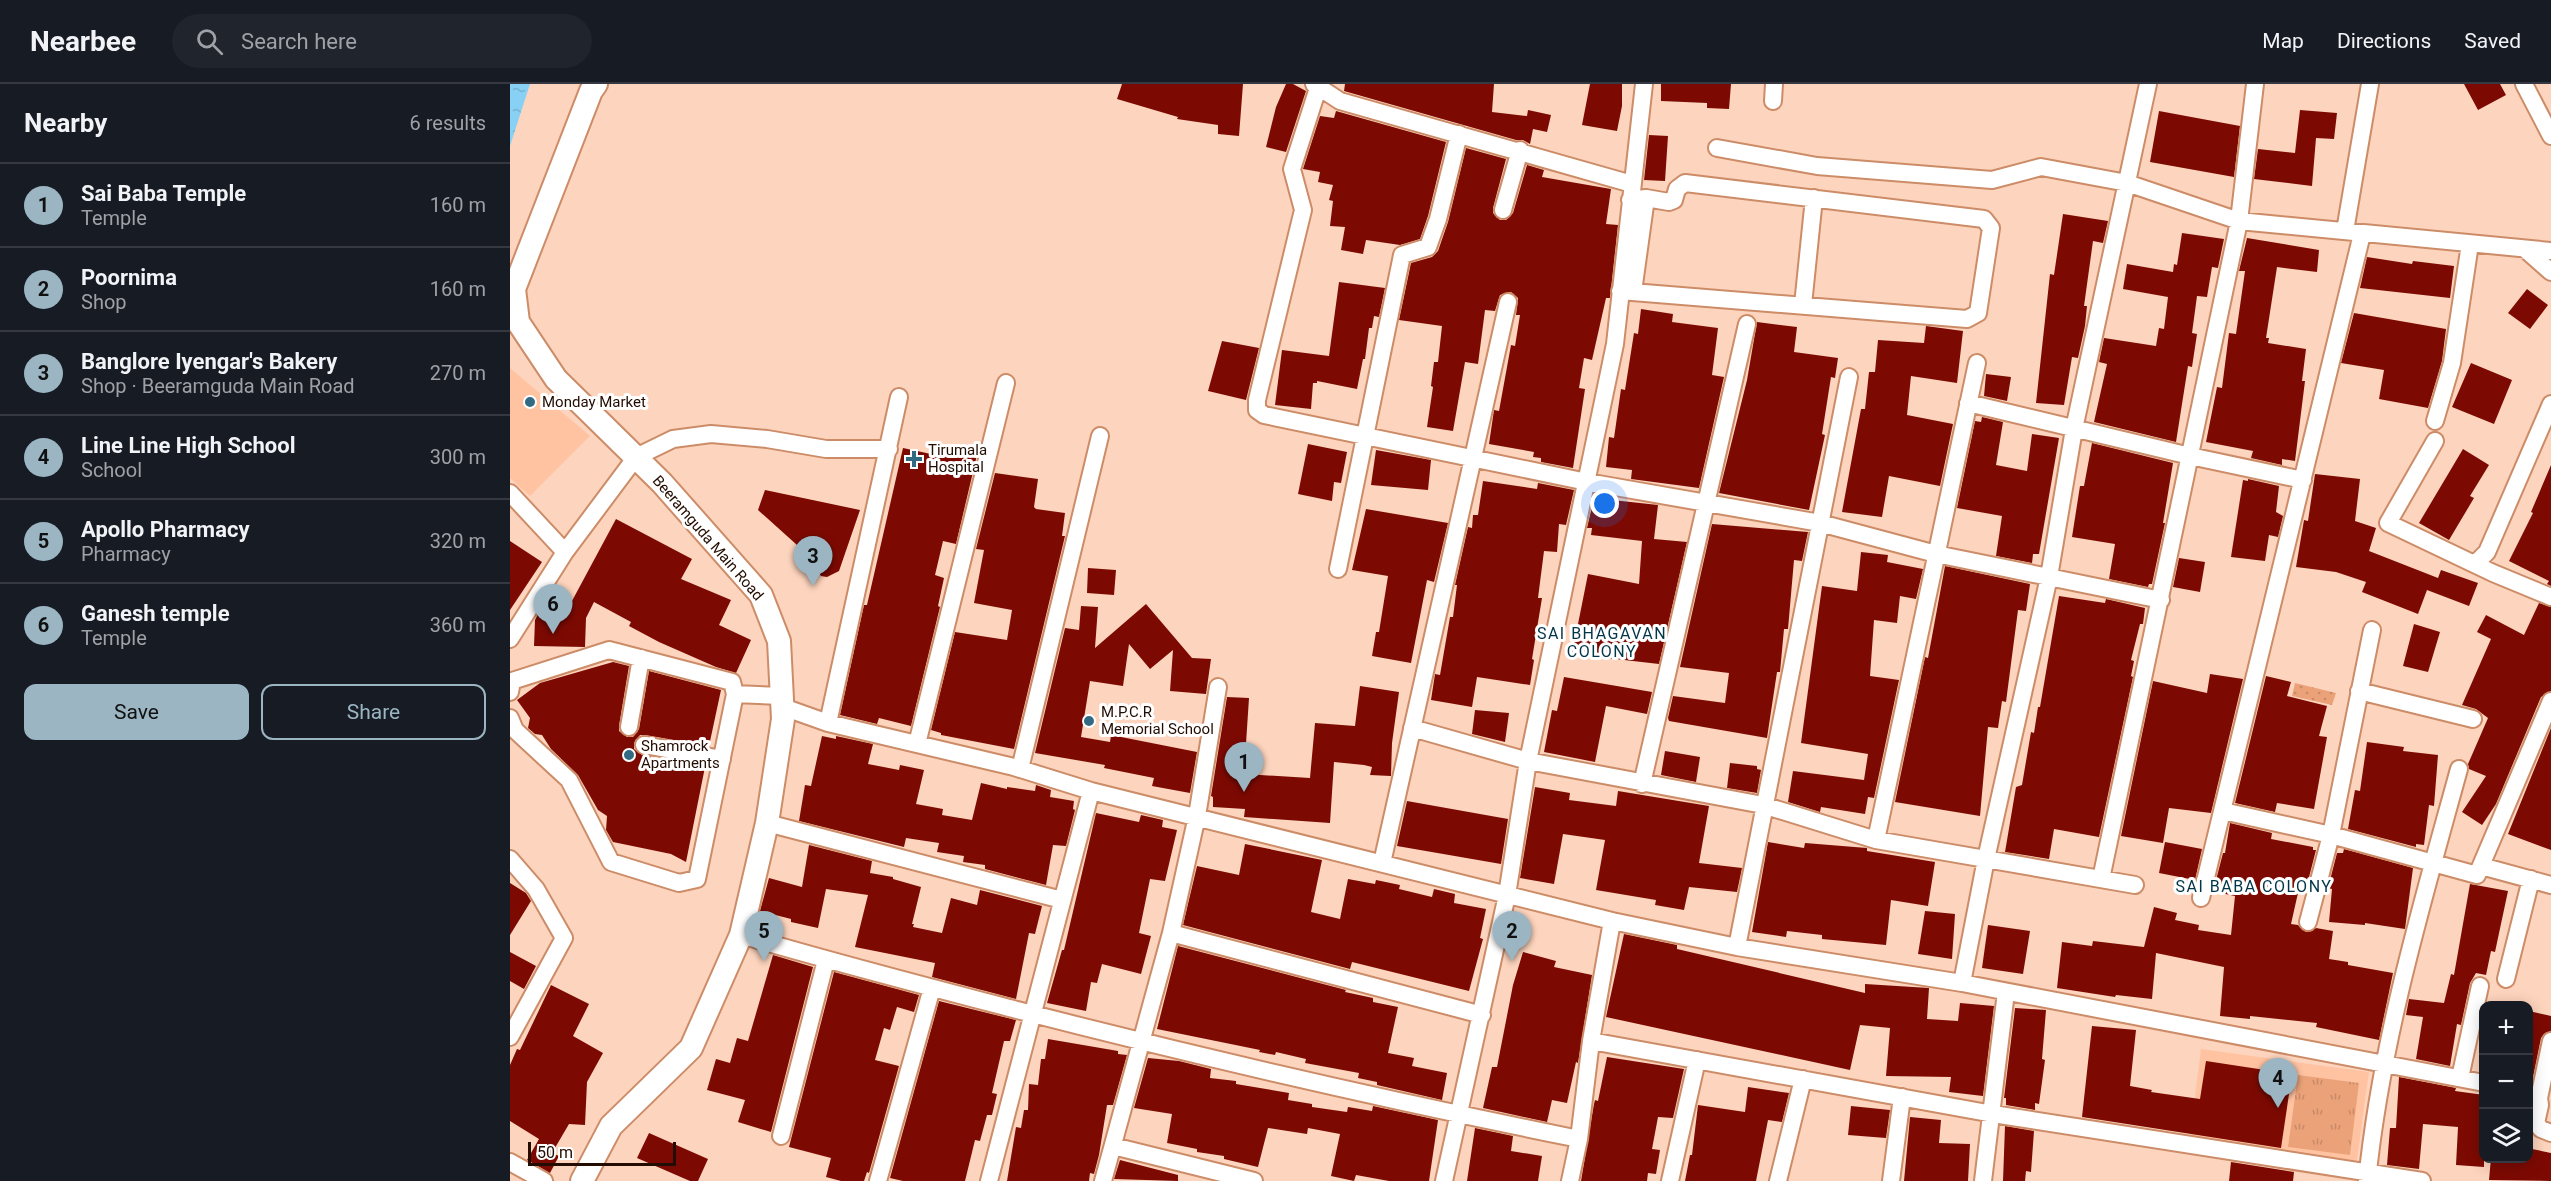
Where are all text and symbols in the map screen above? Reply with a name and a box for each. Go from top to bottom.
search box [172,14,592,68]
text: Nearbee [30,25,136,58]
icon: search [193,25,226,58]
text: Search here [241,29,357,54]
text: Map [2262,29,2304,53]
text: Directions [2337,29,2431,53]
text: Saved [2464,29,2521,53]
text: Nearby [24,108,107,138]
text: 6 results [410,111,486,135]
text: Sai Baba Temple [81,181,246,206]
text: 1 [38,193,49,217]
text: 160 m [430,193,486,217]
text: Temple [81,206,147,230]
text: Poornima [81,265,177,290]
text: 2 [38,277,49,301]
text: 160 m [430,277,486,301]
text: Shop [81,290,127,314]
text: Banglore Iyengar's Bakery [81,349,337,374]
text: 3 [38,361,49,385]
text: 270 m [430,361,486,385]
text: Shop · Beeramguda Main Road [81,374,355,398]
place label: Monday Market [542,393,646,411]
marker: Monday Market [523,395,537,409]
text: Line Line High School [81,433,296,458]
place label: Tirumala Hospital [928,441,987,476]
text: 4 [38,445,49,469]
text: 300 m [430,445,486,469]
marker: Tirumala Hospital [905,450,923,468]
text: School [81,458,142,482]
street label: Beeramguda Main Road [649,472,767,604]
your location [1590,489,1619,518]
text: Apollo Pharmacy [81,517,249,542]
text: 5 [38,529,49,553]
text: 320 m [430,529,486,553]
pin: 3 [794,536,832,586]
text: Pharmacy [81,542,171,566]
pin: 6 [534,584,573,634]
text: Ganesh temple [81,601,230,626]
text: 6 [38,613,49,637]
text: 360 m [430,613,486,637]
district label: SAI BHAGAVAN COLONY [1537,624,1667,661]
text: Temple [81,626,147,650]
button: Save [24,684,249,740]
button: Share [261,684,486,740]
place label: M.P.C.R Memorial School [1101,703,1214,738]
marker: M.P.C.R Memorial School [1082,714,1096,728]
place label: Shamrock Apartments [641,737,720,772]
pin: 1 [1224,742,1264,792]
marker: Shamrock Apartments [622,748,636,762]
district label: SAI BABA COLONY [2176,877,2332,896]
pin: 5 [744,912,784,961]
pin: 2 [1492,912,1532,961]
map controls [2479,1001,2533,1163]
button: + [2479,1001,2533,1055]
button: − [2479,1055,2533,1109]
pin: 4 [2258,1058,2298,1108]
button: layers [2479,1109,2533,1163]
scale bar [528,1139,676,1166]
text: 50 m [537,1143,573,1162]

